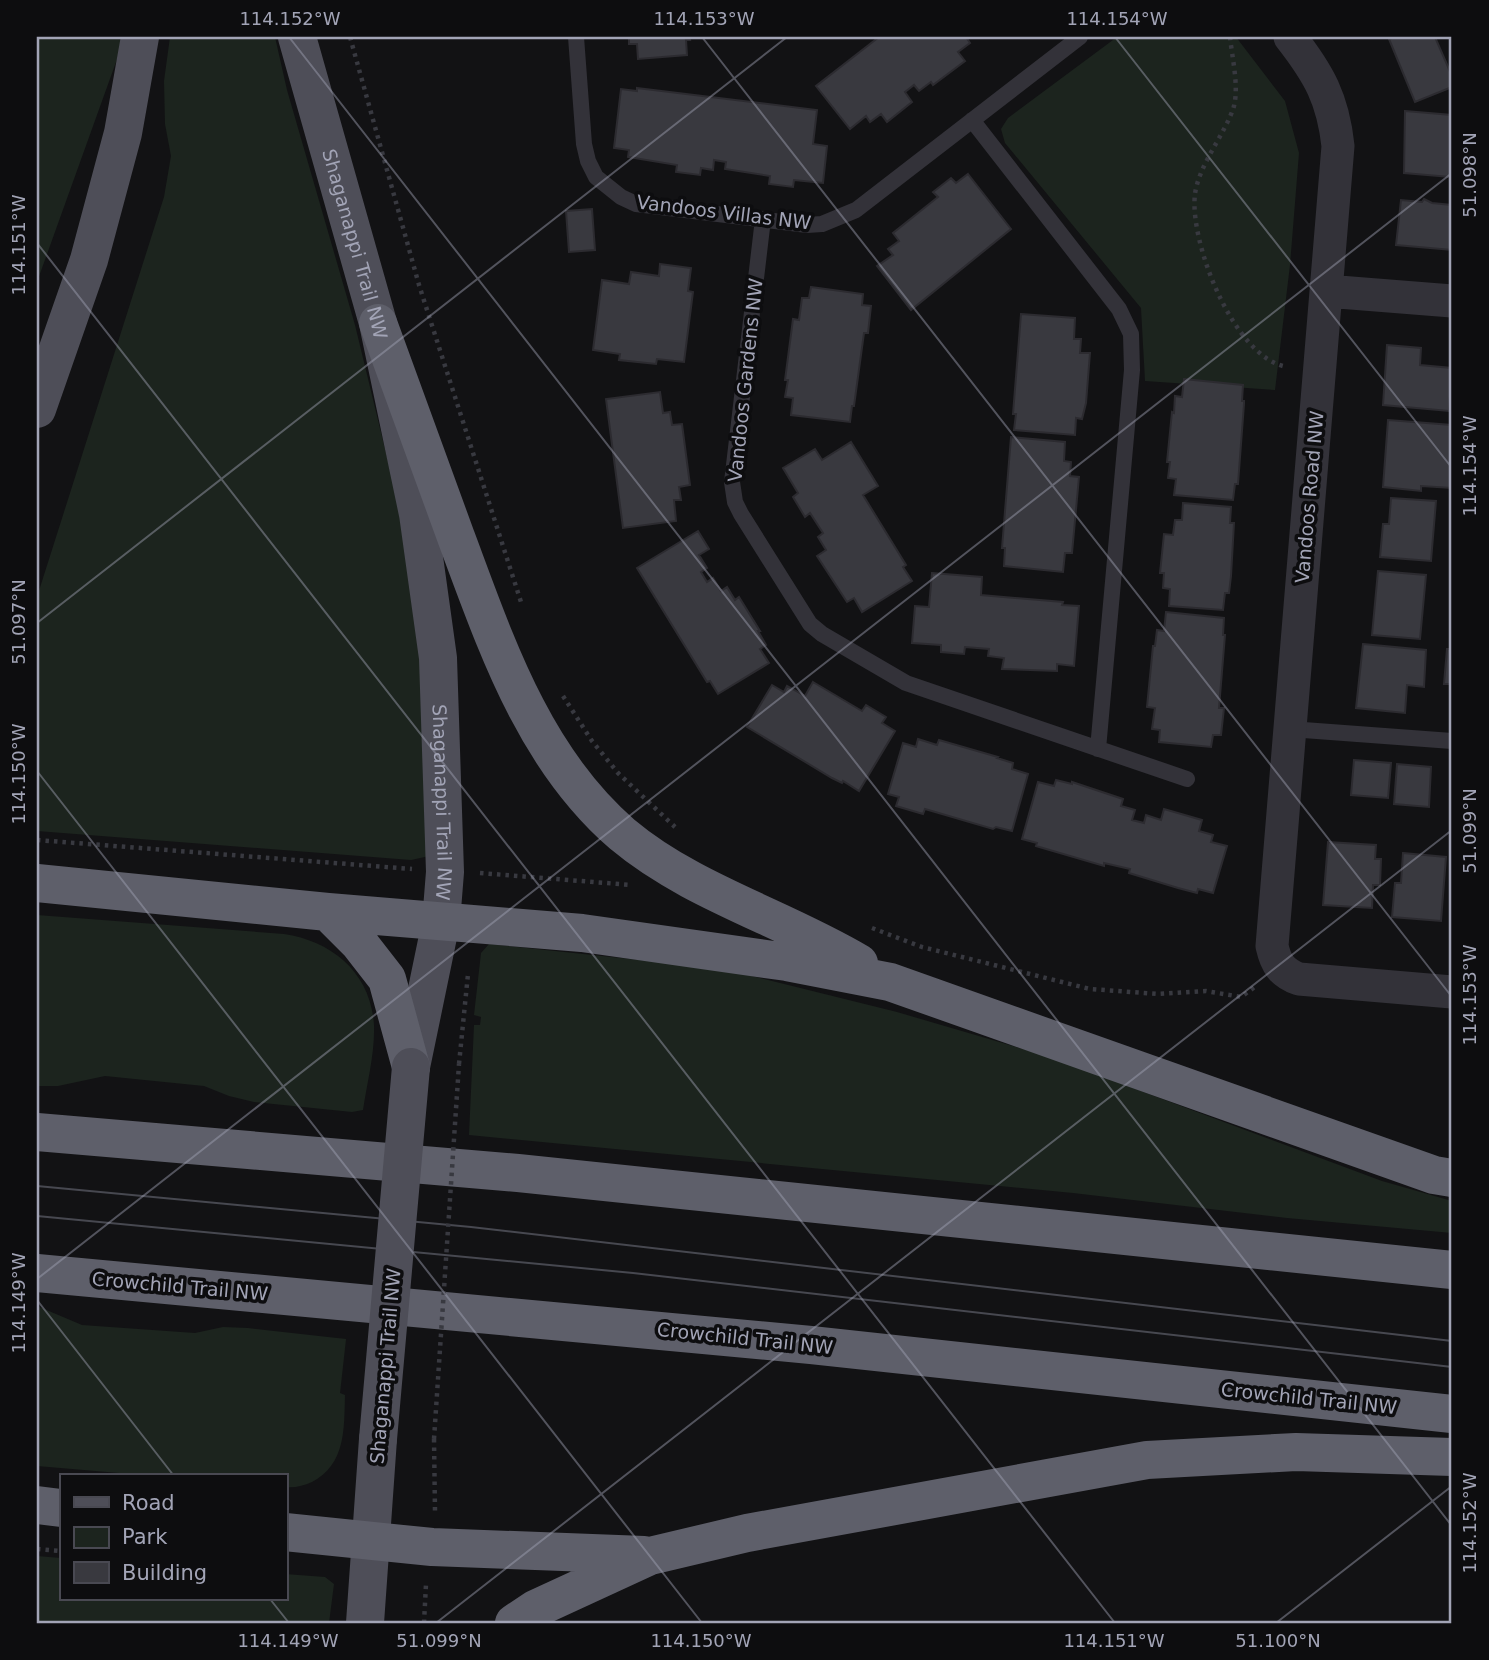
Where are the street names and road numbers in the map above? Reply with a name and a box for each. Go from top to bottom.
street label: Shaganappi Trail NW [318,146,392,341]
street label: Vandoos Villas NW [636,190,813,234]
street label: Vandoos Gardens NW [723,277,767,483]
street label: Vandoos Road NW [1290,410,1328,584]
street label: Shaganappi Trail NW [429,704,456,901]
street label: Crowchild Trail NW [91,1267,269,1305]
street label: Shaganappi Trail NW [365,1267,405,1465]
street label: Crowchild Trail NW [656,1318,834,1358]
street label: Crowchild Trail NW [1220,1378,1398,1418]

